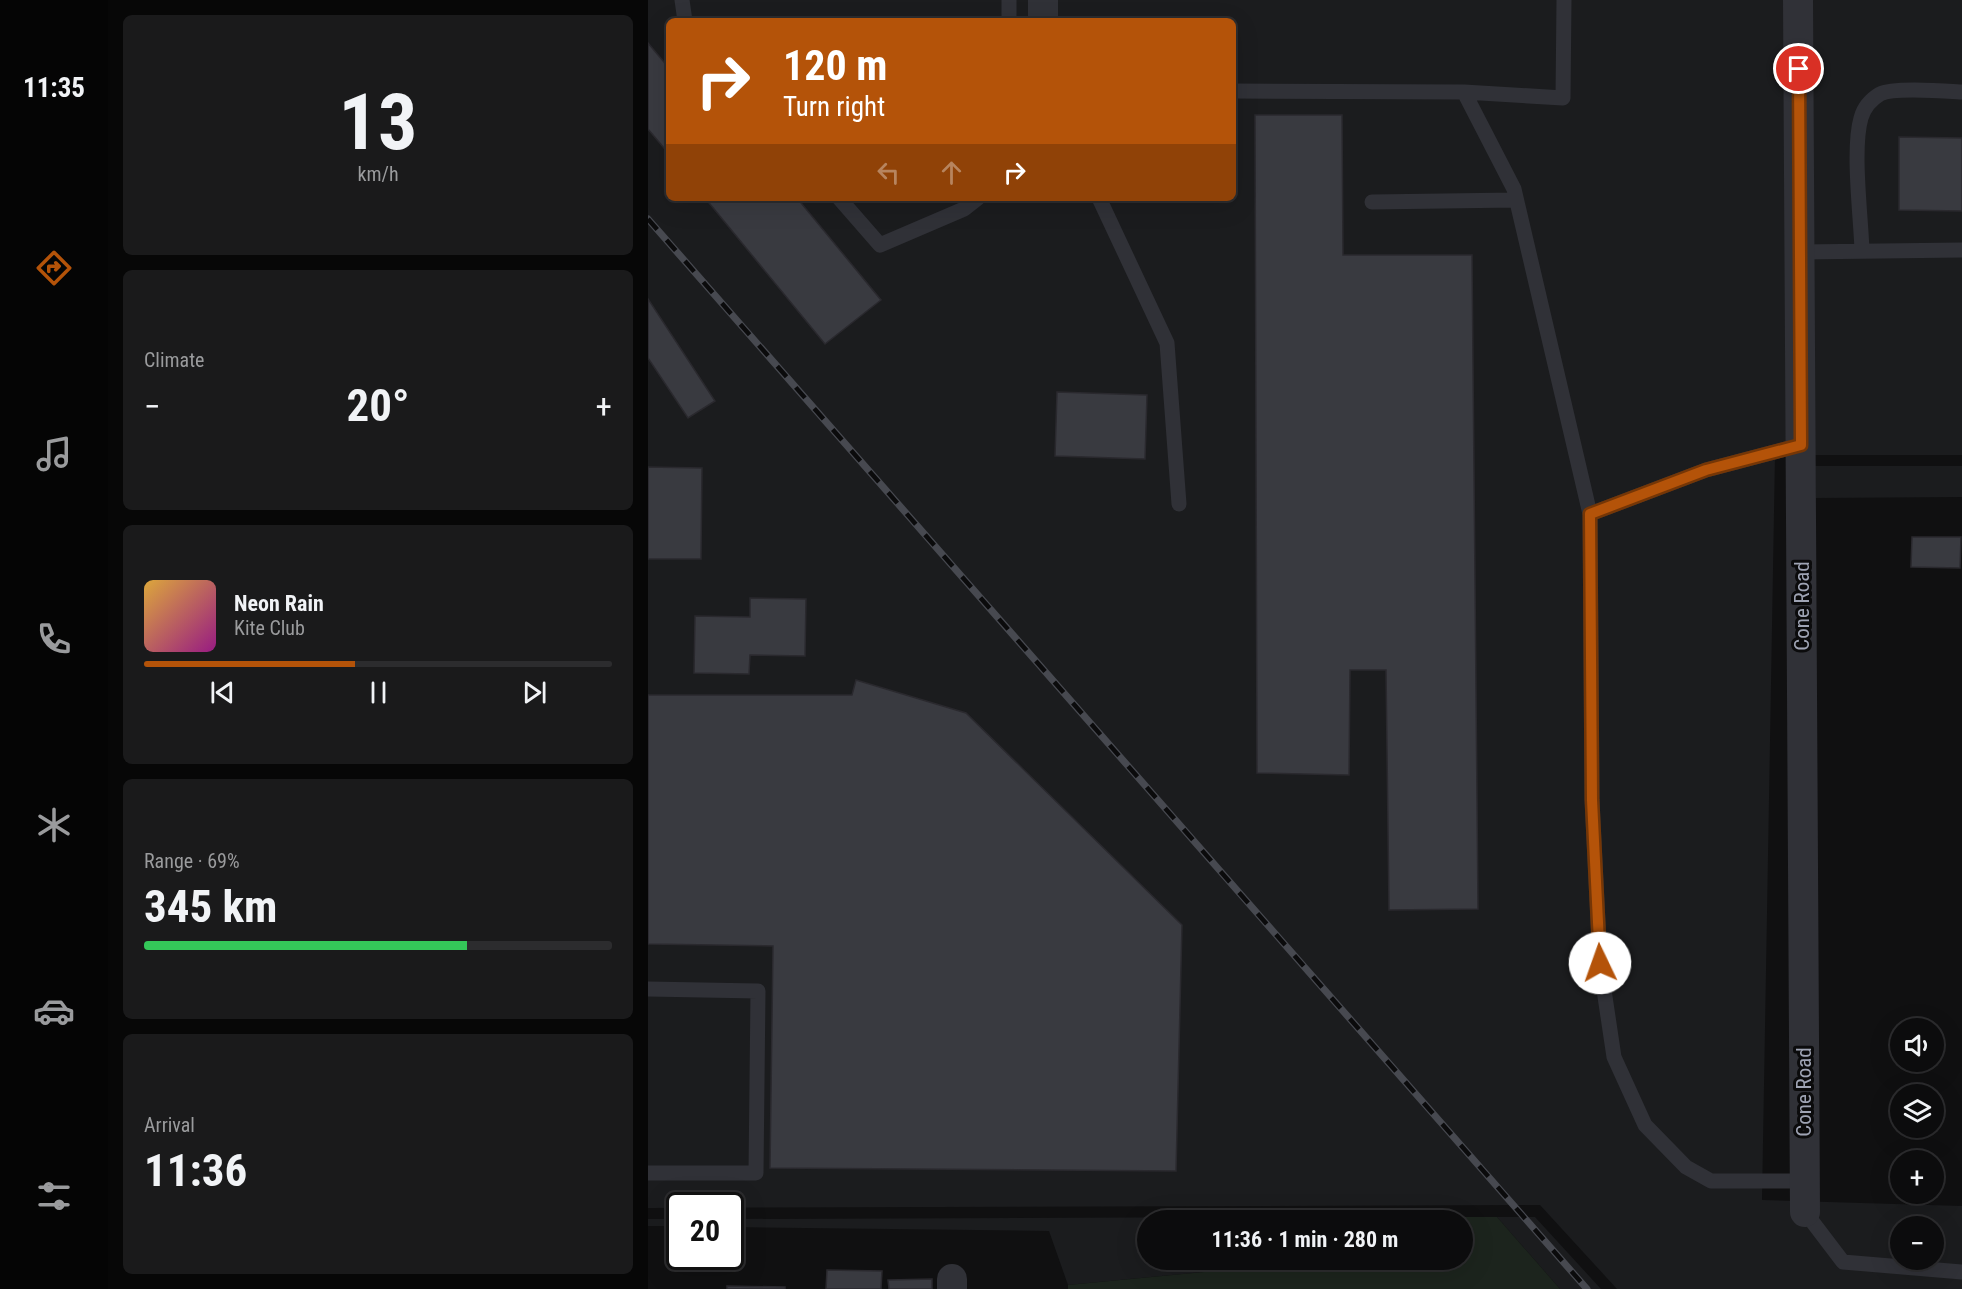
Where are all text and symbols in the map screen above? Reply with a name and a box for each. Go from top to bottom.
text: 120 m [783,41,888,90]
icon: right [684,42,762,120]
pin [1773,43,1824,94]
icon: arrive [1782,52,1815,85]
text: 11:35 [23,72,85,104]
text: 13 [339,77,417,168]
text: Turn right [783,91,885,123]
icon: left [872,156,905,189]
icon: ahead [935,156,968,189]
icon: right [998,156,1031,189]
text: km/h [357,162,399,186]
icon: directions [33,247,75,289]
text: Climate [144,348,204,372]
text: 20° [347,379,410,432]
text: − [144,387,161,426]
text: + [596,387,612,426]
icon: music [33,433,75,475]
street label: Cone Road [1790,561,1814,651]
text: Neon Rain [234,591,324,616]
text: Kite Club [234,616,305,640]
icon: phone [33,618,75,660]
icon: previous [206,676,239,709]
icon: pause [362,676,395,709]
icon: next [518,676,551,709]
icon: climate [33,804,75,846]
text: Range · 69% [144,849,240,873]
text: 345 km [144,880,277,933]
position arrow [1568,931,1632,995]
icon: car [33,990,75,1032]
map controls [1890,1018,1944,1270]
button: sound [1890,1018,1944,1072]
street label: Cone Road [1792,1047,1816,1137]
button: layers [1890,1084,1944,1138]
text: Arrival [144,1113,195,1137]
text: 11:36 [144,1144,247,1197]
button: + [1890,1150,1944,1204]
icon: filters [33,1175,75,1217]
speed limit sign: 20 [666,1192,744,1270]
button: − [1890,1216,1944,1270]
text: 11:36 · 1 min · 280 m [1212,1227,1398,1252]

